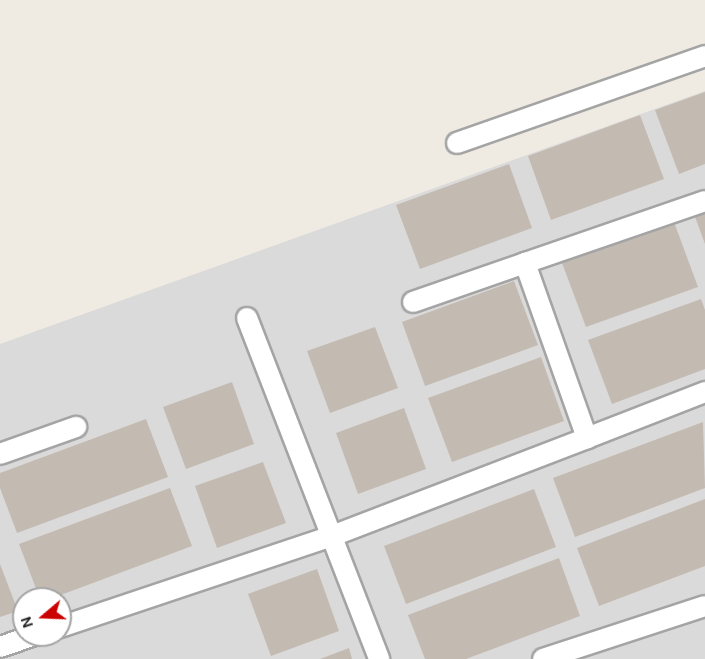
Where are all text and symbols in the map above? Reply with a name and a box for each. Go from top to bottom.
north arrow [12,587,72,647]
text: N [16,614,37,631]

